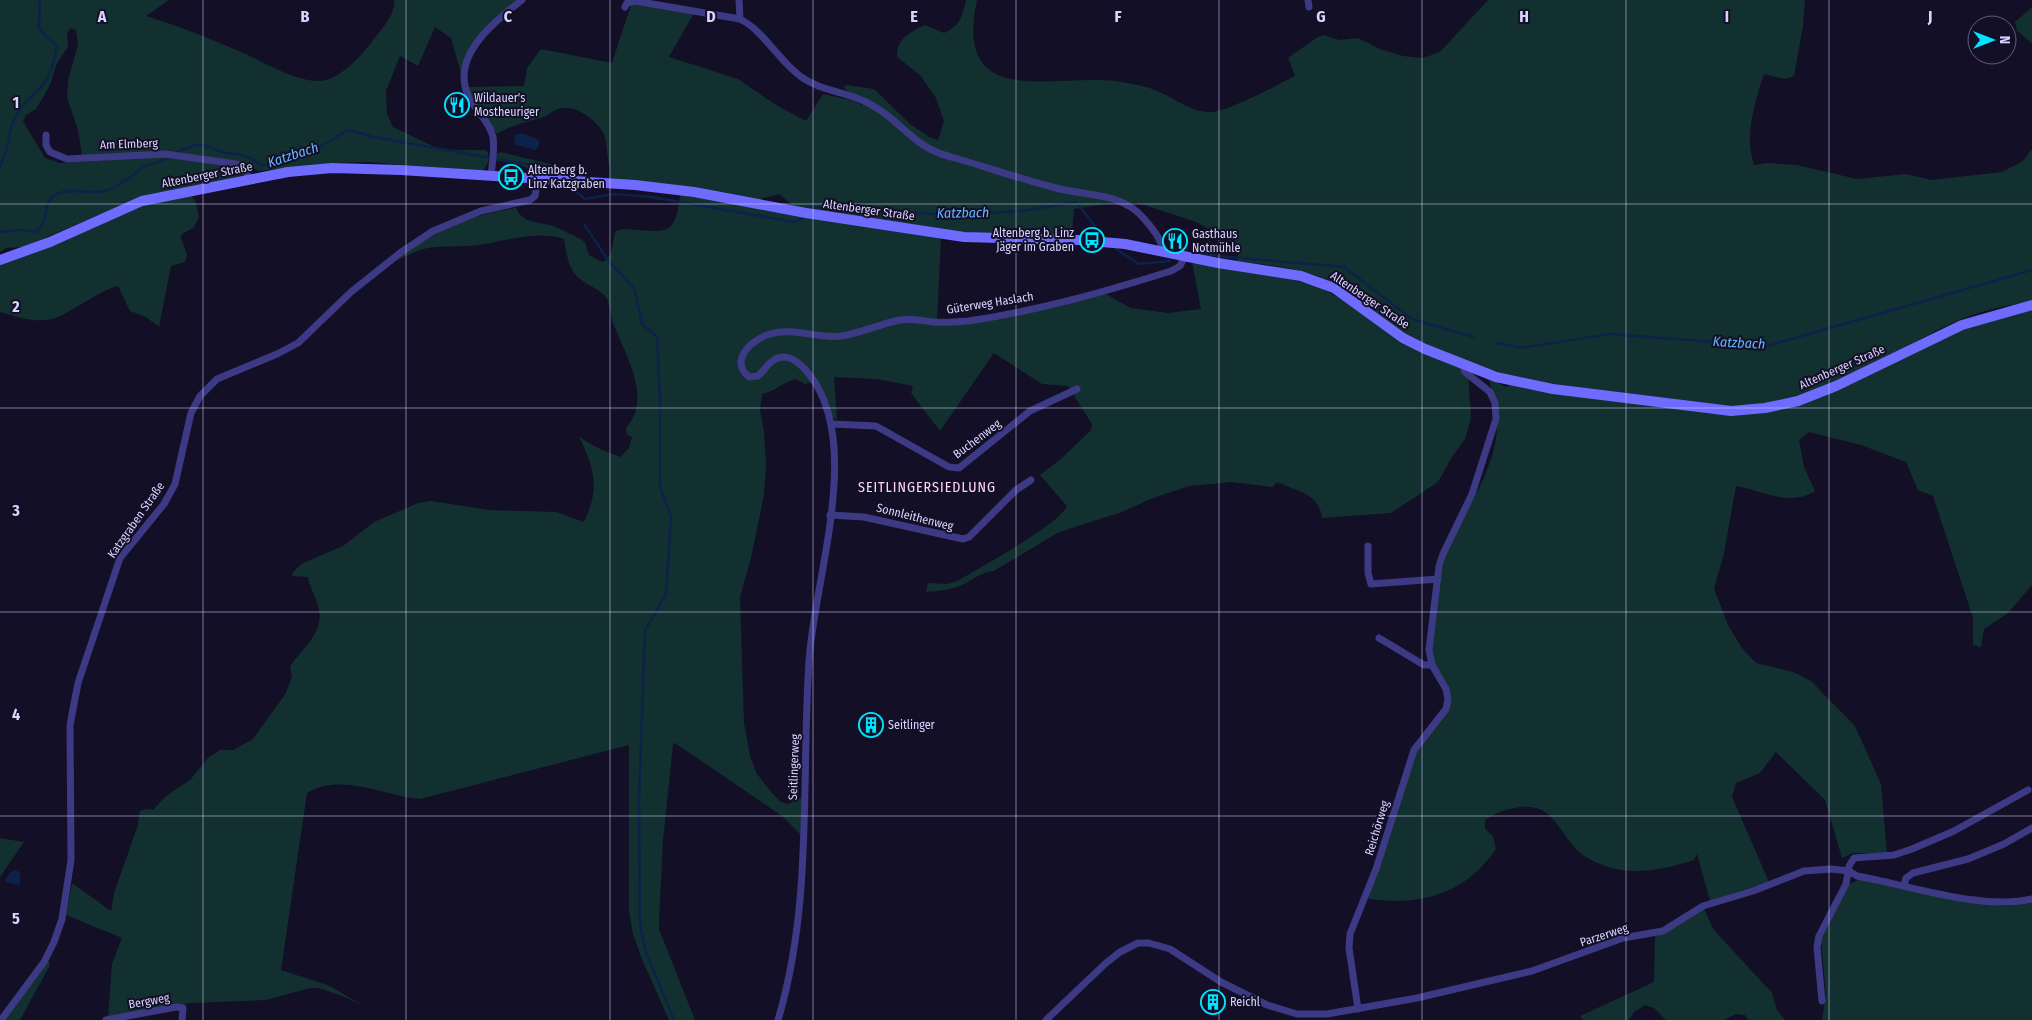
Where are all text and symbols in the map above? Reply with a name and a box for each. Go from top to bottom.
text: A [97,7,107,26]
text: B [301,7,310,26]
text: C [504,7,513,26]
text: D [706,7,716,26]
text: E [910,7,918,26]
text: F [1114,7,1122,26]
text: G [1316,7,1326,26]
text: H [1519,7,1529,26]
text: I [1725,7,1729,26]
text: J [1927,7,1932,26]
north arrow [1967,15,2017,65]
text: N [1996,36,2013,44]
place label: Wildauer's Mostheuriger [474,91,540,119]
restaurant icon: Wildauer's Mostheuriger [444,92,470,118]
text: 1 [13,93,19,112]
street label: Am Elmberg [100,136,159,152]
water label: Katzbach [265,139,321,171]
street label: Altenberger Straße [160,159,254,191]
place label: Altenberg b. Linz Katzgraben [528,163,605,191]
bus stop icon: Altenberg b. Linz Katzgraben [498,164,524,190]
street label: Altenberger Straße [822,197,916,223]
water label: Katzbach [937,204,989,222]
place label: Altenberg b. Linz Jäger im Graben [993,226,1074,254]
bus stop icon: Altenberg b. Linz Jäger im Graben [1079,227,1105,253]
place label: Gasthaus Notmühle [1192,227,1240,255]
restaurant icon: Gasthaus Notmühle [1162,228,1188,254]
street label: Altenberger Straße [1328,268,1412,332]
street label: Güterweg Haslach [945,289,1035,317]
text: 2 [11,297,20,316]
water label: Katzbach [1712,333,1766,353]
street label: Altenberger Straße [1797,342,1887,392]
street label: Buchenweg [950,416,1004,461]
street label: Katzgraben Straße [105,479,167,561]
district label: SEITLINGERSIEDLUNG [858,479,996,496]
text: 3 [11,501,20,520]
street label: Sonnleithenweg [875,501,955,533]
text: 4 [12,705,20,724]
building icon: Seitlinger [858,712,884,738]
place label: Seitlinger [888,718,936,732]
street label: Seitlingerweg [786,733,802,800]
street label: Reichörweg [1362,798,1392,857]
text: 5 [12,909,20,928]
street label: Parzerweg [1578,921,1630,949]
building icon: Reichl [1200,989,1226,1015]
street label: Bergweg [127,990,171,1012]
place label: Reichl [1230,995,1260,1009]

